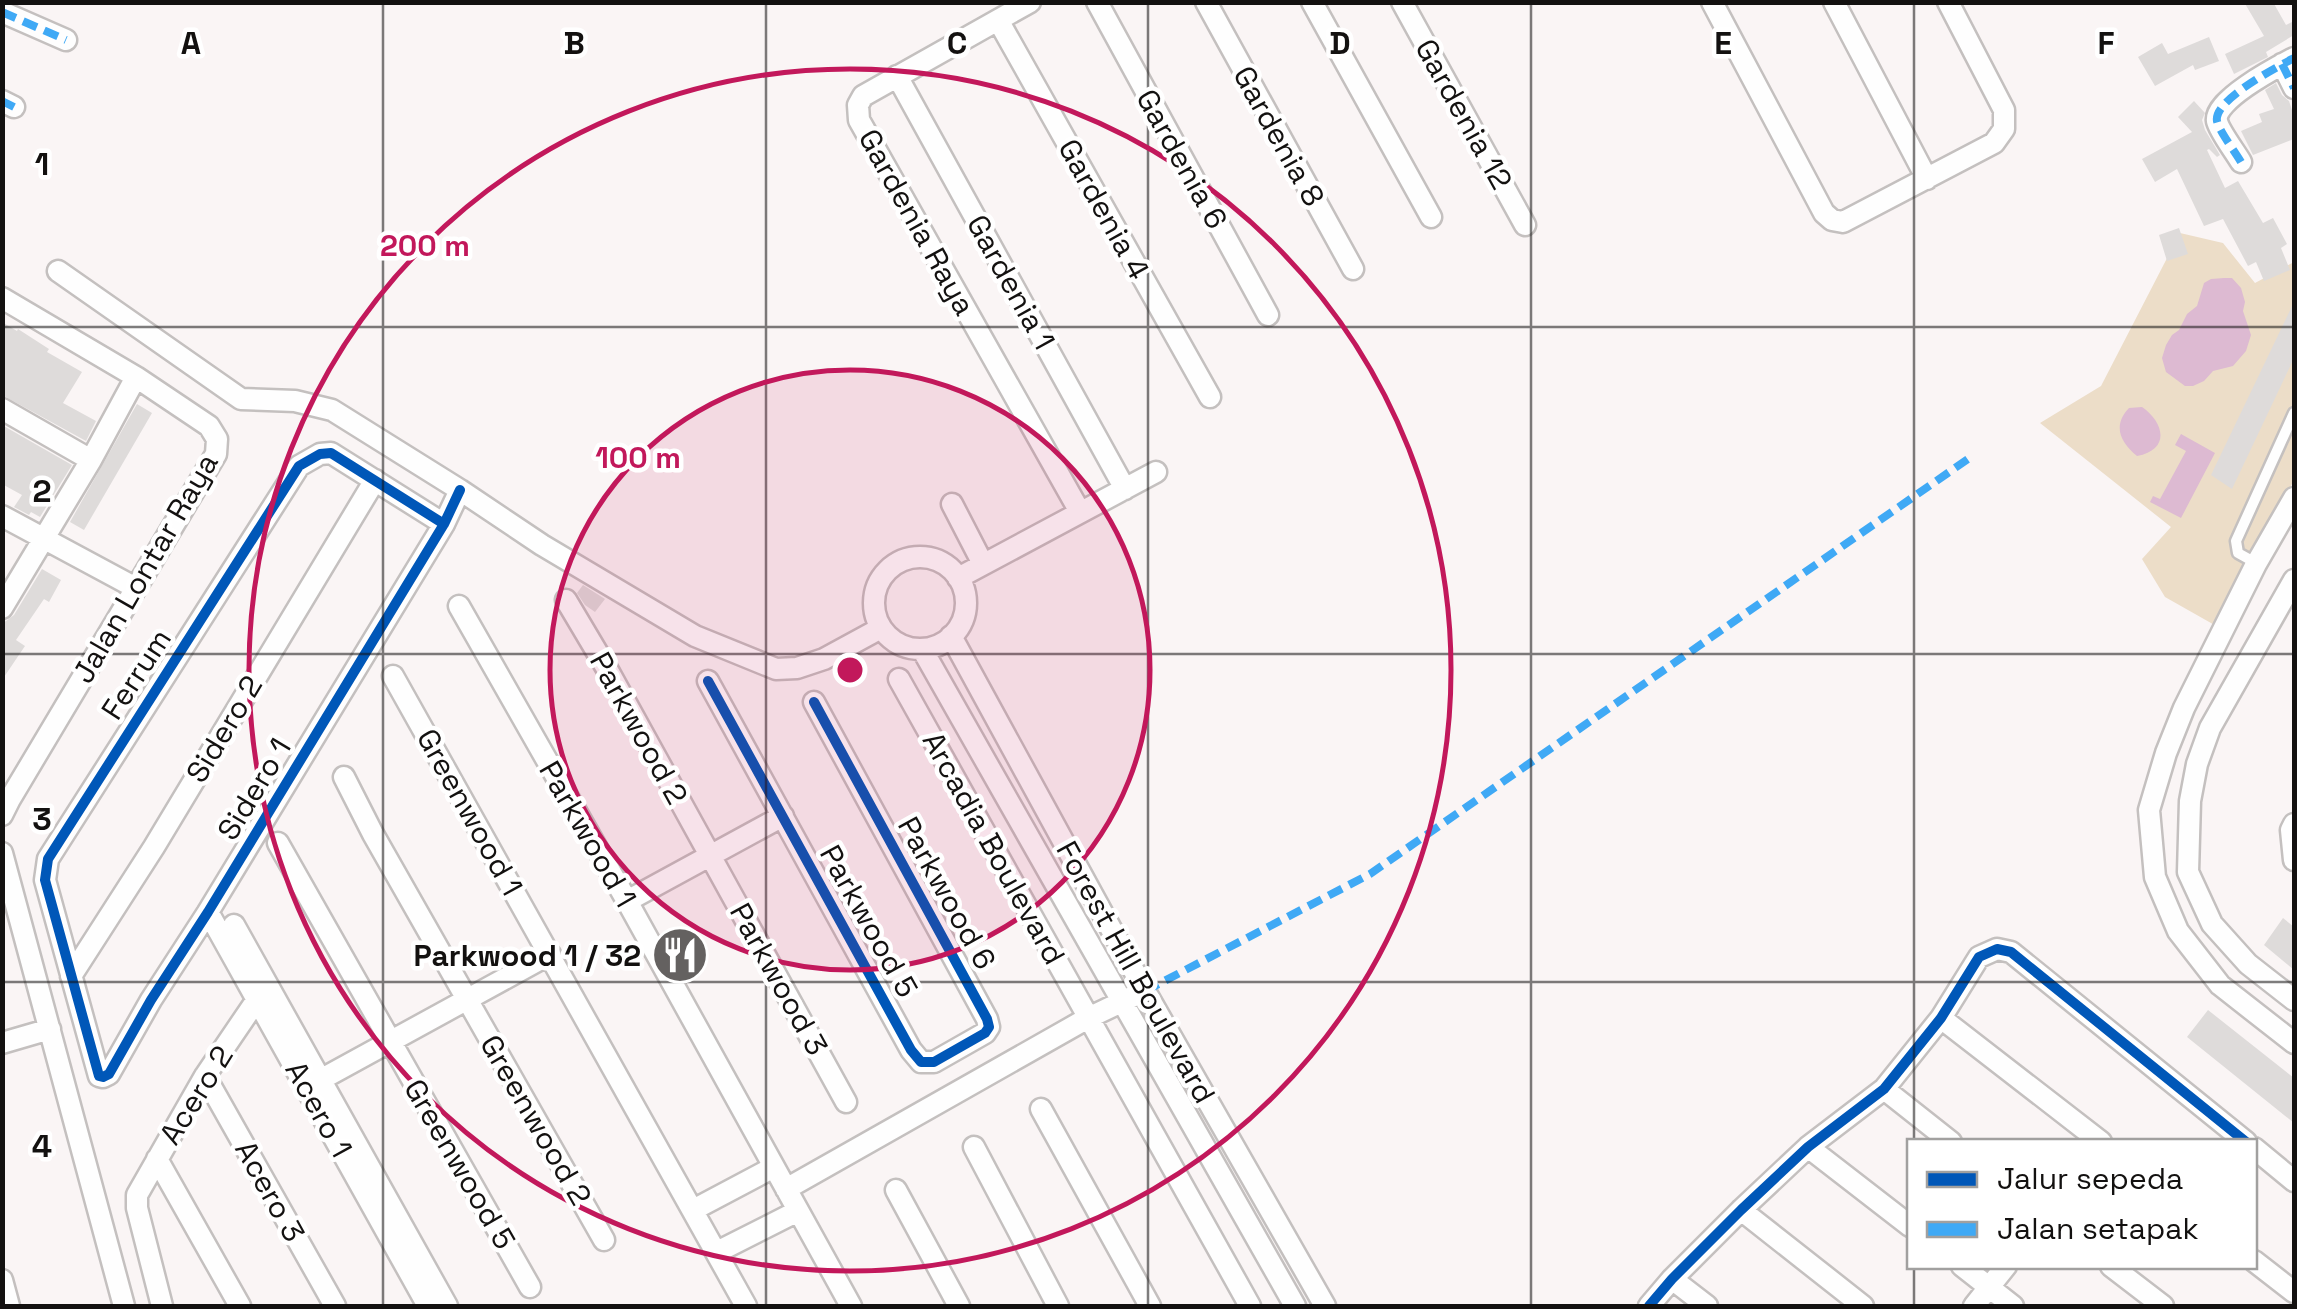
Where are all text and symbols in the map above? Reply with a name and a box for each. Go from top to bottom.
text: A [181,23,201,63]
text: B [563,23,585,63]
text: C [947,23,967,63]
text: D [1329,23,1351,63]
text: E [1714,23,1732,63]
text: F [2097,23,2115,63]
street label: Gardenia 12 [1407,32,1521,196]
street label: Gardenia 8 [1225,59,1333,213]
street label: Gardenia 6 [1128,82,1236,236]
street label: Gardenia Raya [850,122,984,322]
street label: Gardenia 4 [1050,132,1158,286]
text: 1 [35,144,49,184]
street label: Gardenia 1 [958,208,1064,356]
text: 200 m [380,226,470,265]
text: 100 m [595,438,681,477]
street label: Jalan Lontar Raya [63,446,227,690]
text: 2 [32,471,52,511]
street label: Ferrum [92,621,180,727]
street label: Parkwood 2 [581,645,697,811]
centre of rings [832,652,868,688]
street label: Sidero 2 [177,668,271,790]
street label: Greenwood 1 [408,722,532,902]
street label: Arcadia Boulevard [914,725,1074,971]
street label: Sidero 1 [208,731,300,847]
street label: Parkwood 1 [530,754,646,914]
text: 3 [32,799,52,839]
street label: Parkwood 6 [889,810,1005,976]
street label: Forest Hill Boulevard [1048,834,1224,1110]
street label: Parkwood 5 [811,838,927,1004]
street label: Parkwood 3 [721,896,837,1062]
restaurant icon: Parkwood 1 / 32 [650,925,710,985]
place label: Parkwood 1 / 32 [414,936,641,975]
street label: Greenwood 2 [472,1028,600,1212]
street label: Acero 2 [150,1038,242,1152]
street label: Acero 1 [277,1054,361,1164]
street label: Greenwood 5 [396,1072,524,1256]
text: 4 [32,1126,52,1166]
street label: Acero 3 [226,1134,314,1248]
legend [1907,1139,2257,1269]
text: Jalur sepeda [1997,1159,2183,1198]
text: Jalan setapak [1997,1209,2199,1248]

